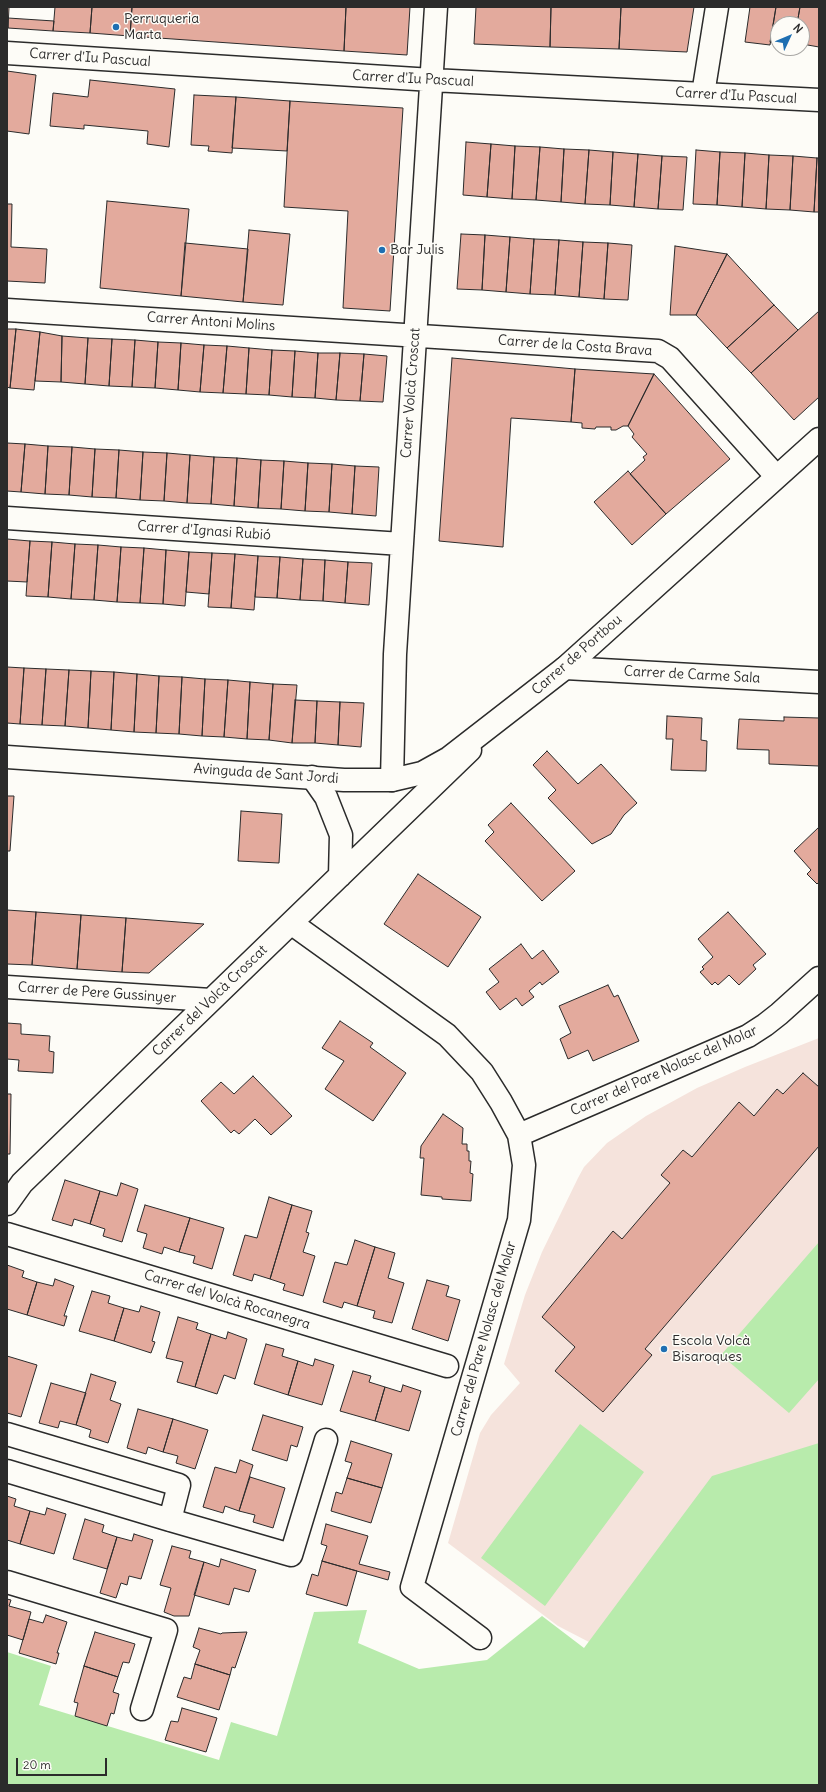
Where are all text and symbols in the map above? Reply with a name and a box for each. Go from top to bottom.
place label: Perruqueria Marta [124,11,199,44]
north arrow [770,16,810,56]
text: N [790,21,806,36]
marker: Perruqueria Marta [111,22,121,32]
street label: Carrer d'Iu Pascual [29,45,151,71]
street label: Carrer d'Iu Pascual [352,67,474,91]
street label: Carrer d'Iu Pascual [675,84,797,108]
place label: Bar Julis [390,242,444,258]
marker: Bar Julis [377,245,387,255]
street label: Carrer Antoni Molins [146,309,276,335]
street label: Carrer Volcà Croscat [398,327,424,459]
street label: Carrer de la Costa Brava [497,332,653,360]
street label: Carrer d'Ignasi Rubió [137,518,271,544]
street label: Carrer de Portbou [529,611,625,699]
street label: Carrer de Carme Sala [623,663,761,687]
street label: Avinguda de Sant Jordi [193,761,339,787]
street label: Carrer del Volcà Croscat [149,942,271,1060]
street label: Carrer de Pere Gussinyer [17,979,177,1007]
street label: Carrer del Pare Nolasc del Molar [568,1022,760,1120]
street label: Carrer del Pare Nolasc del Molar [448,1239,520,1439]
street label: Carrer del Volcà Rocanegra [142,1267,312,1333]
place label: Escola Volcà Bisaroques [672,1333,750,1366]
marker: Escola Volcà Bisaroques [659,1344,669,1354]
scale bar [18,1750,109,1776]
text: 20 m [23,1757,51,1772]

